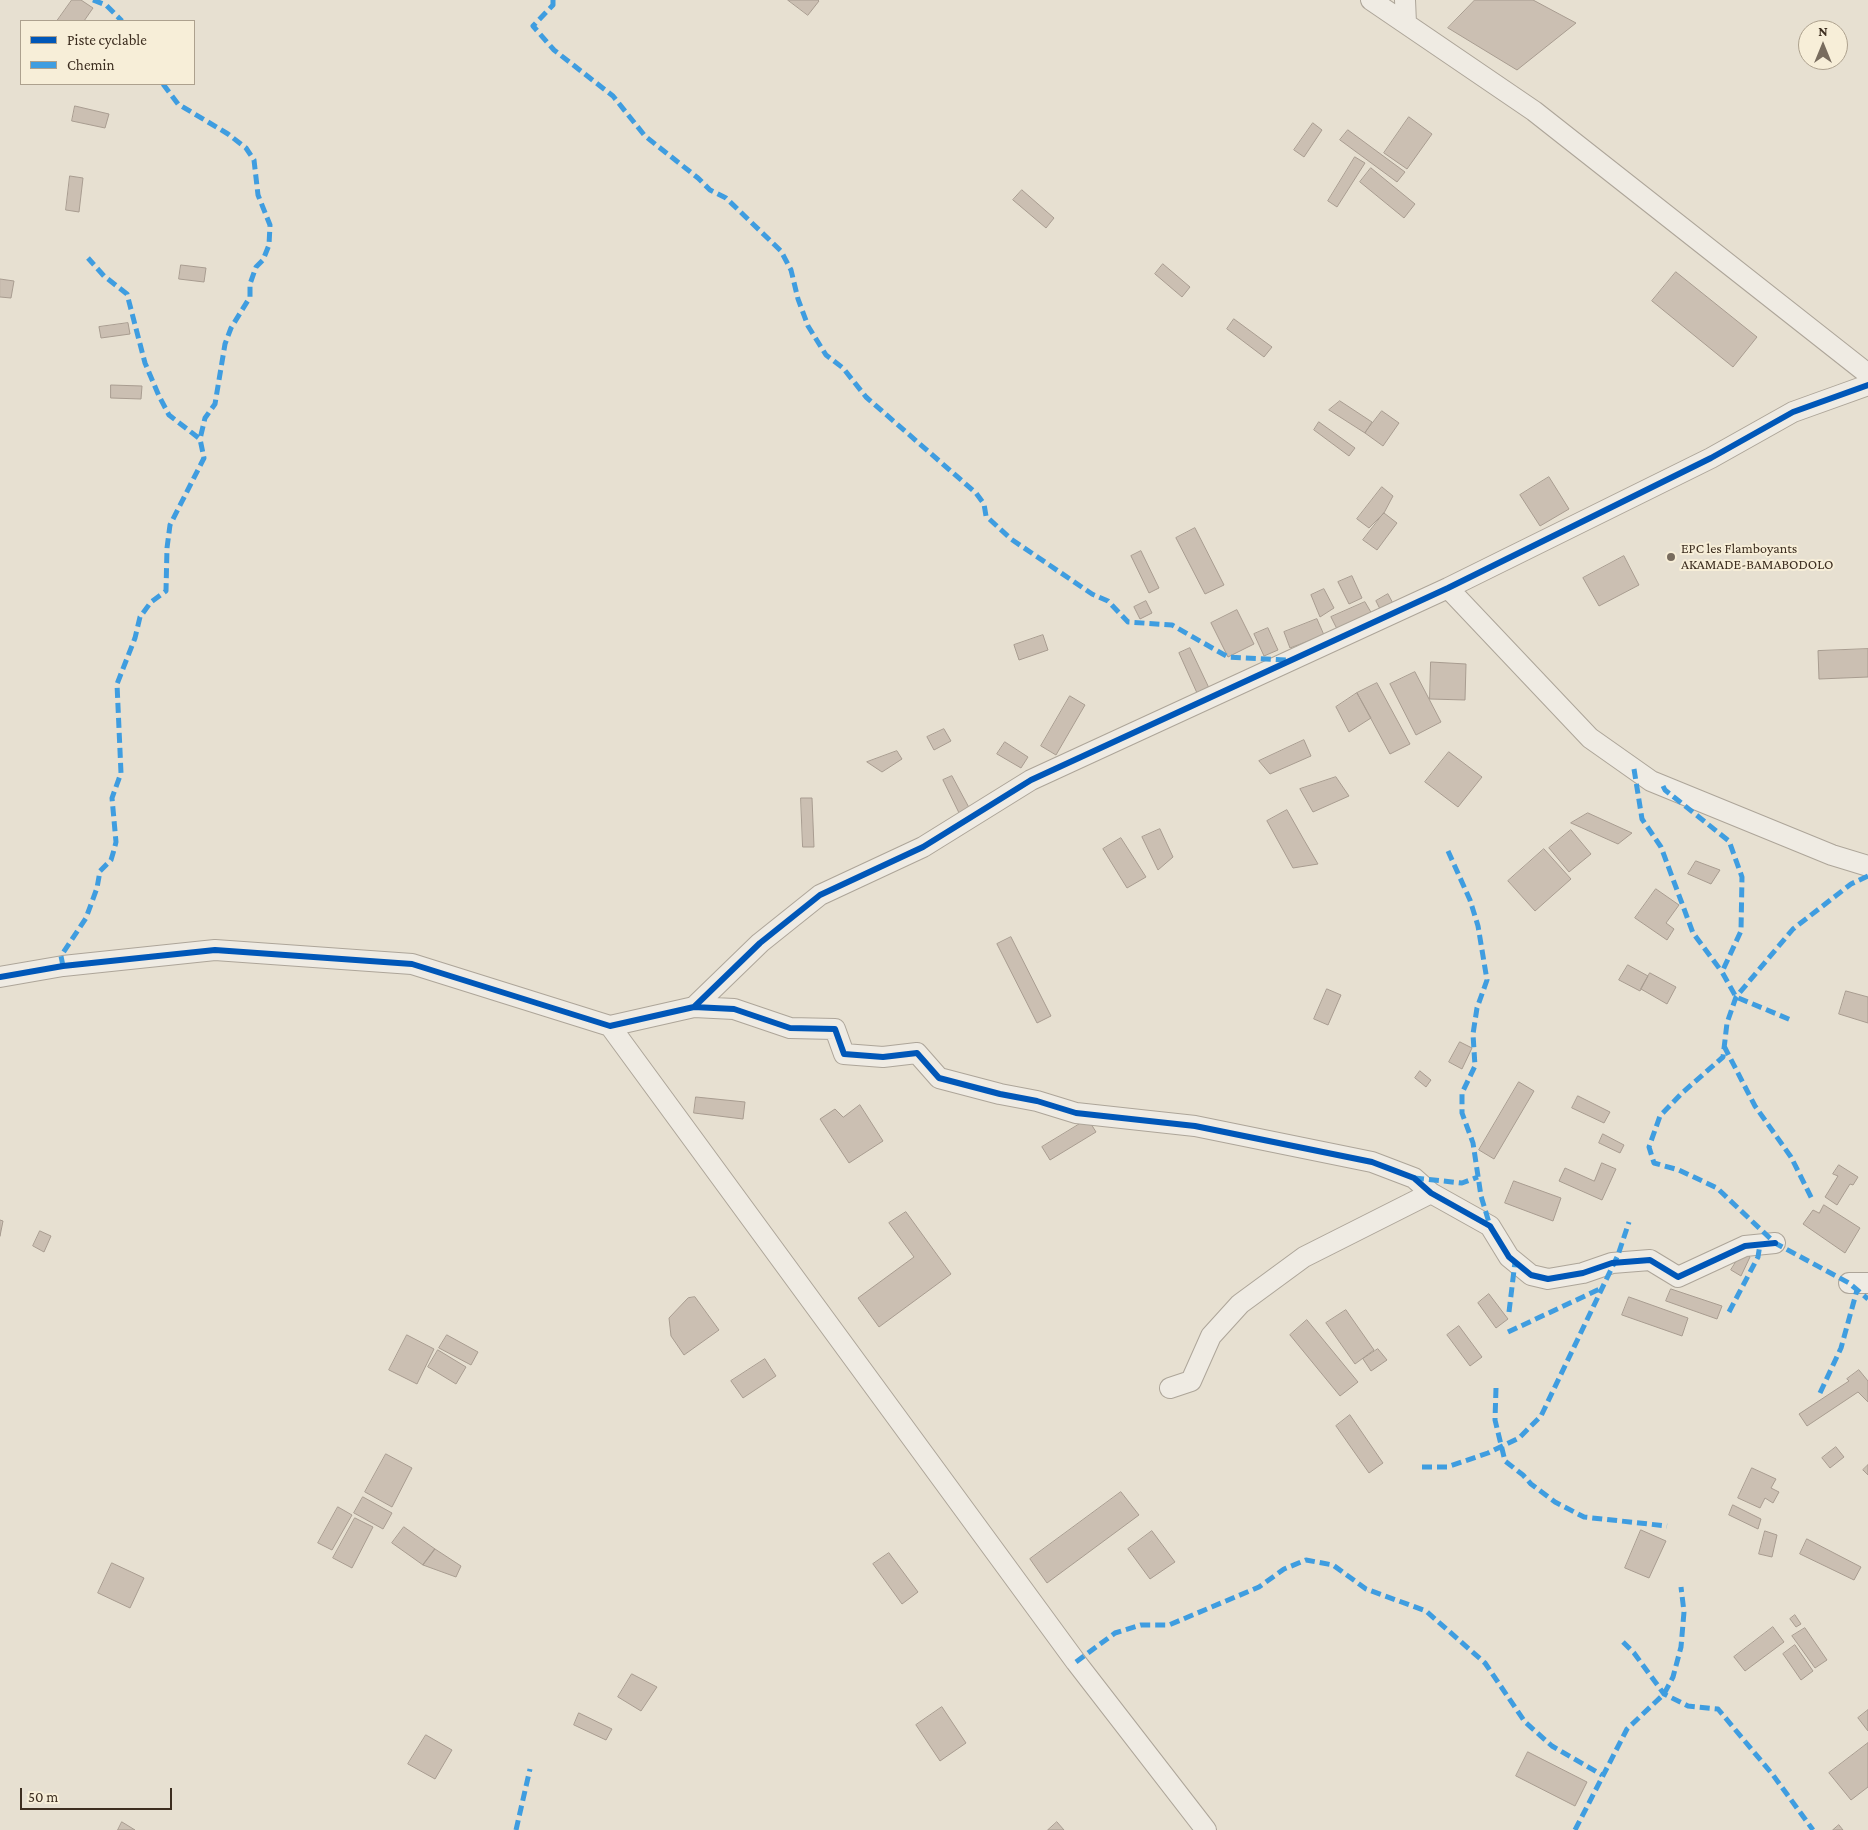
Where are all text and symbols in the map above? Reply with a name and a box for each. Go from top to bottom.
legend [20,20,195,85]
north arrow [1798,20,1848,70]
text: N [1818,23,1828,39]
text: Piste cyclable [67,32,147,48]
text: Chemin [67,57,115,73]
place label: EPC les Flamboyants AKAMADE-BAMABODOLO [1681,541,1833,574]
marker: EPC les Flamboyants AKAMADE-BAMABODOLO [1665,551,1677,563]
scale bar [22,1778,175,1810]
text: 50 m [28,1789,58,1805]

